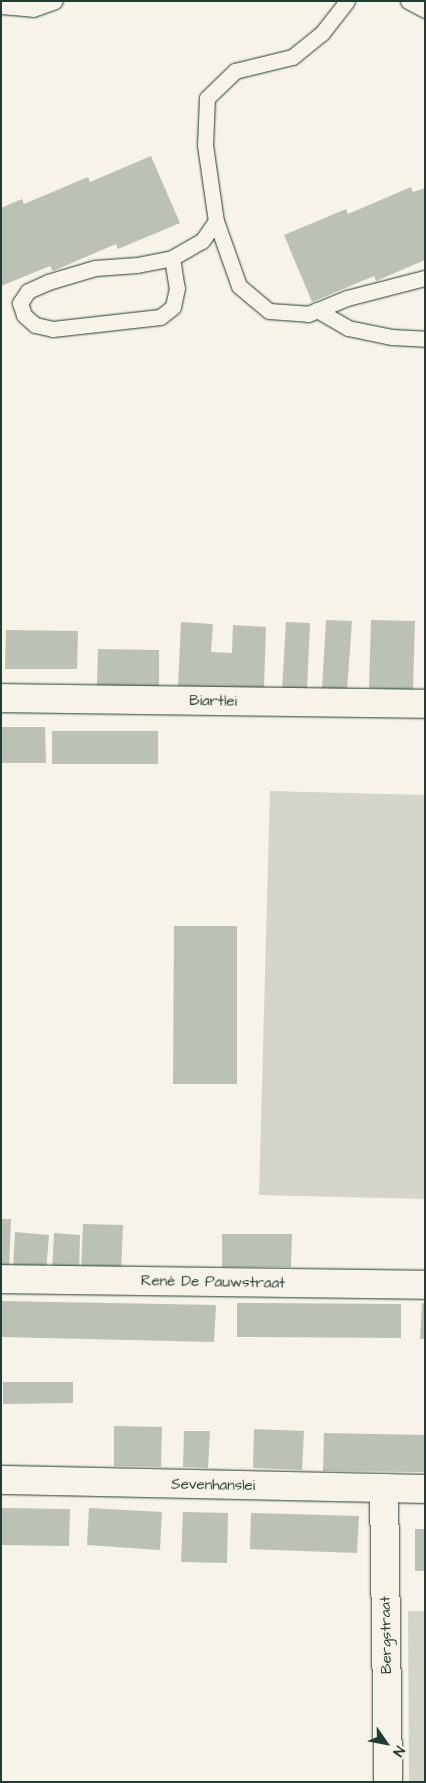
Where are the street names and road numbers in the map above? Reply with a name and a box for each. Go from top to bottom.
street label: Biartlei [189,692,237,710]
street label: René De Pauwstraat [141,1272,285,1292]
street label: Sevenhanslei [171,1475,255,1495]
street label: Bergstraat [376,1596,396,1674]

